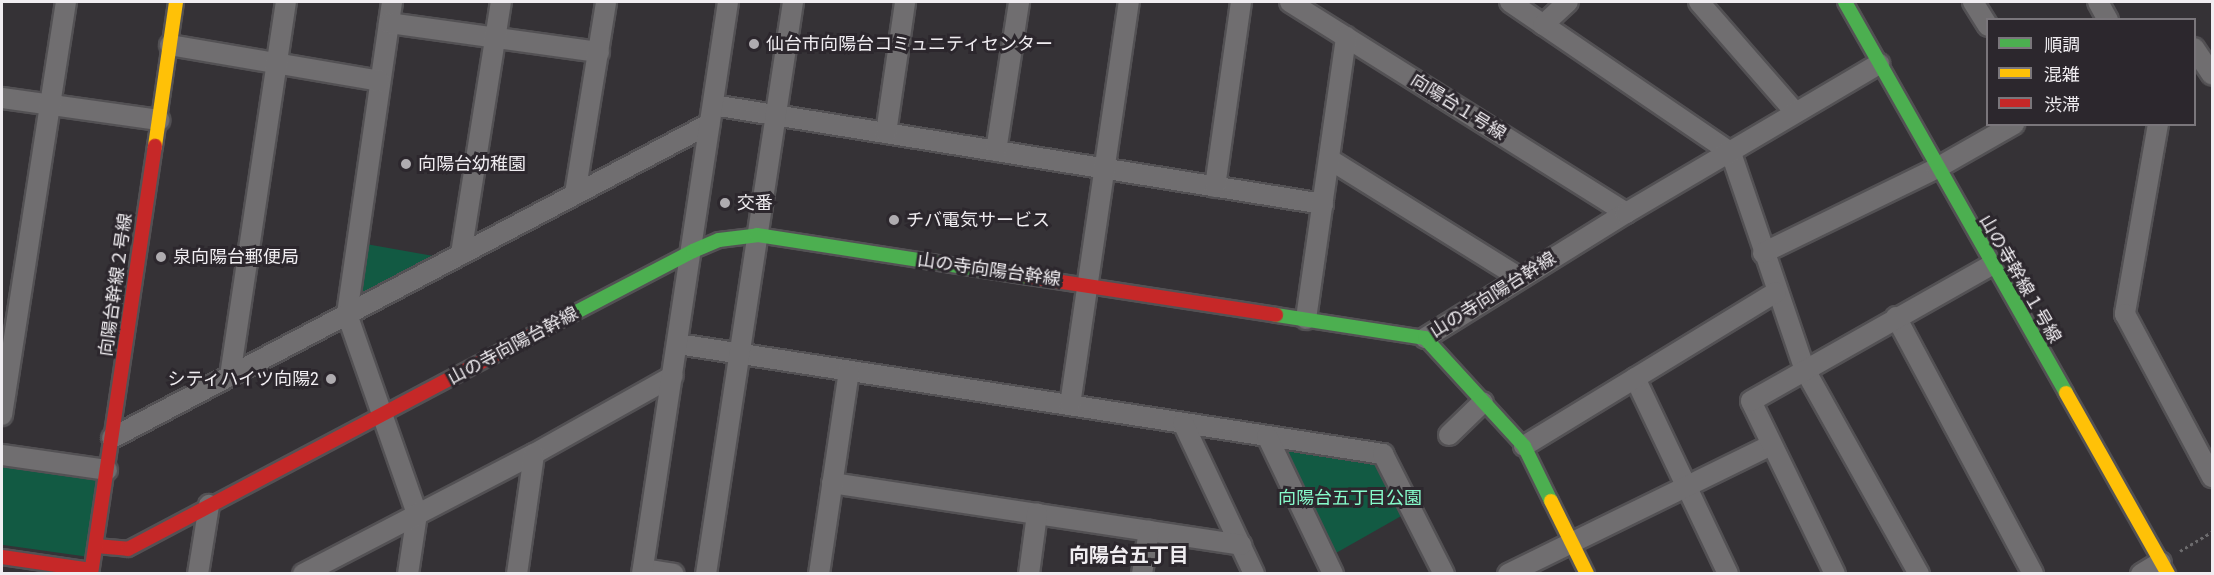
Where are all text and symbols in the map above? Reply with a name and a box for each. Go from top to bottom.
legend [1986,18,2196,126]
place label: 仙台市向陽台コミュニティセンター [766,33,1054,55]
text: 順調 [2044,34,2080,55]
marker: 仙台市向陽台コミュニティセンター [747,37,761,51]
text: 混雑 [2044,64,2080,85]
street label: 向陽台１号線 [1406,69,1510,145]
text: 渋滞 [2044,94,2080,115]
place label: 向陽台幼稚園 [418,153,526,175]
marker: 向陽台幼稚園 [399,157,413,171]
place label: 交番 [737,192,773,214]
marker: 交番 [718,196,732,210]
place label: チバ電気サービス [906,209,1050,231]
street label: 山の寺幹線１号線 [1975,211,2065,347]
street label: 向陽台幹線２号線 [95,212,137,358]
marker: チバ電気サービス [887,213,901,227]
place label: 泉向陽台郵便局 [173,246,299,268]
street label: 山の寺向陽台幹線 [1426,248,1560,342]
street label: 山の寺向陽台幹線 [916,249,1062,291]
marker: 泉向陽台郵便局 [154,250,168,264]
street label: 山の寺向陽台幹線 [444,303,582,389]
place label: シティハイツ向陽2 [166,368,319,390]
marker: シティハイツ向陽2 [324,372,338,386]
park label: 向陽台五丁目公園 [1278,487,1422,509]
district label: 向陽台五丁目 [1069,543,1189,567]

